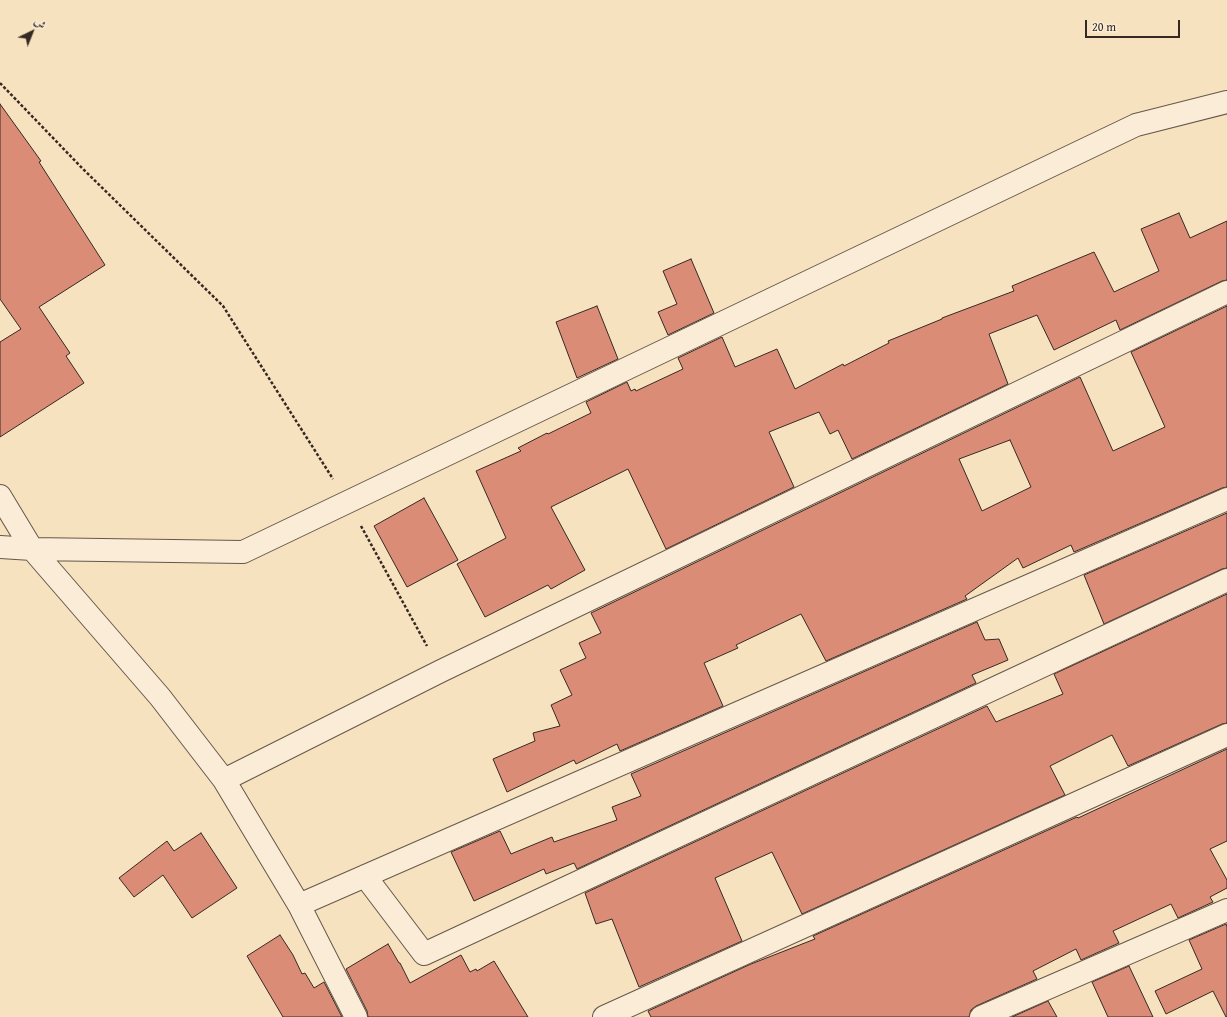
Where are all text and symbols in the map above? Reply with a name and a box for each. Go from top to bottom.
north arrow [12,12,52,52]
scale bar [1087,12,1182,38]
text: ش [31,14,50,33]
text: 20 m [1092,18,1116,35]

